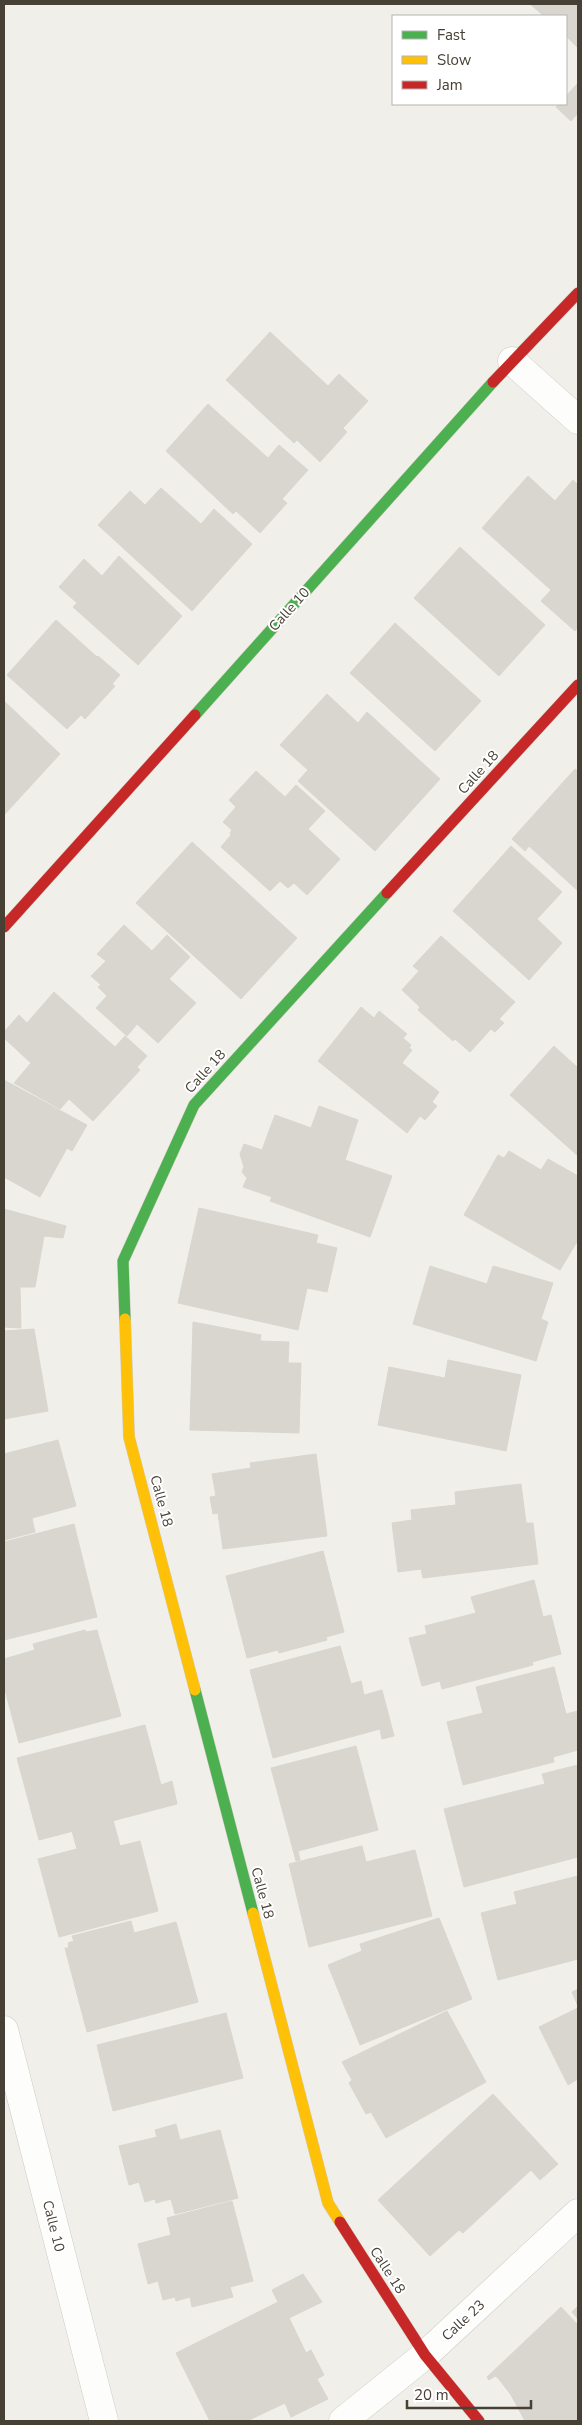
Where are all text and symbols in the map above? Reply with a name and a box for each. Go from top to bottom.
legend [392,15,567,105]
text: Fast [437,25,466,45]
text: Slow [437,50,472,70]
text: Jam [436,75,463,95]
street label: Calle 10 [265,583,314,635]
street label: Calle 18 [454,746,503,798]
street label: Calle 18 [181,1045,230,1097]
street label: Calle 18 [146,1473,178,1529]
street label: Calle 18 [247,1865,279,1921]
street label: Calle 10 [38,2198,69,2254]
street label: Calle 18 [365,2243,410,2298]
street label: Calle 23 [438,2295,489,2345]
scale bar [407,2378,531,2410]
text: 20 m [414,2385,449,2405]

